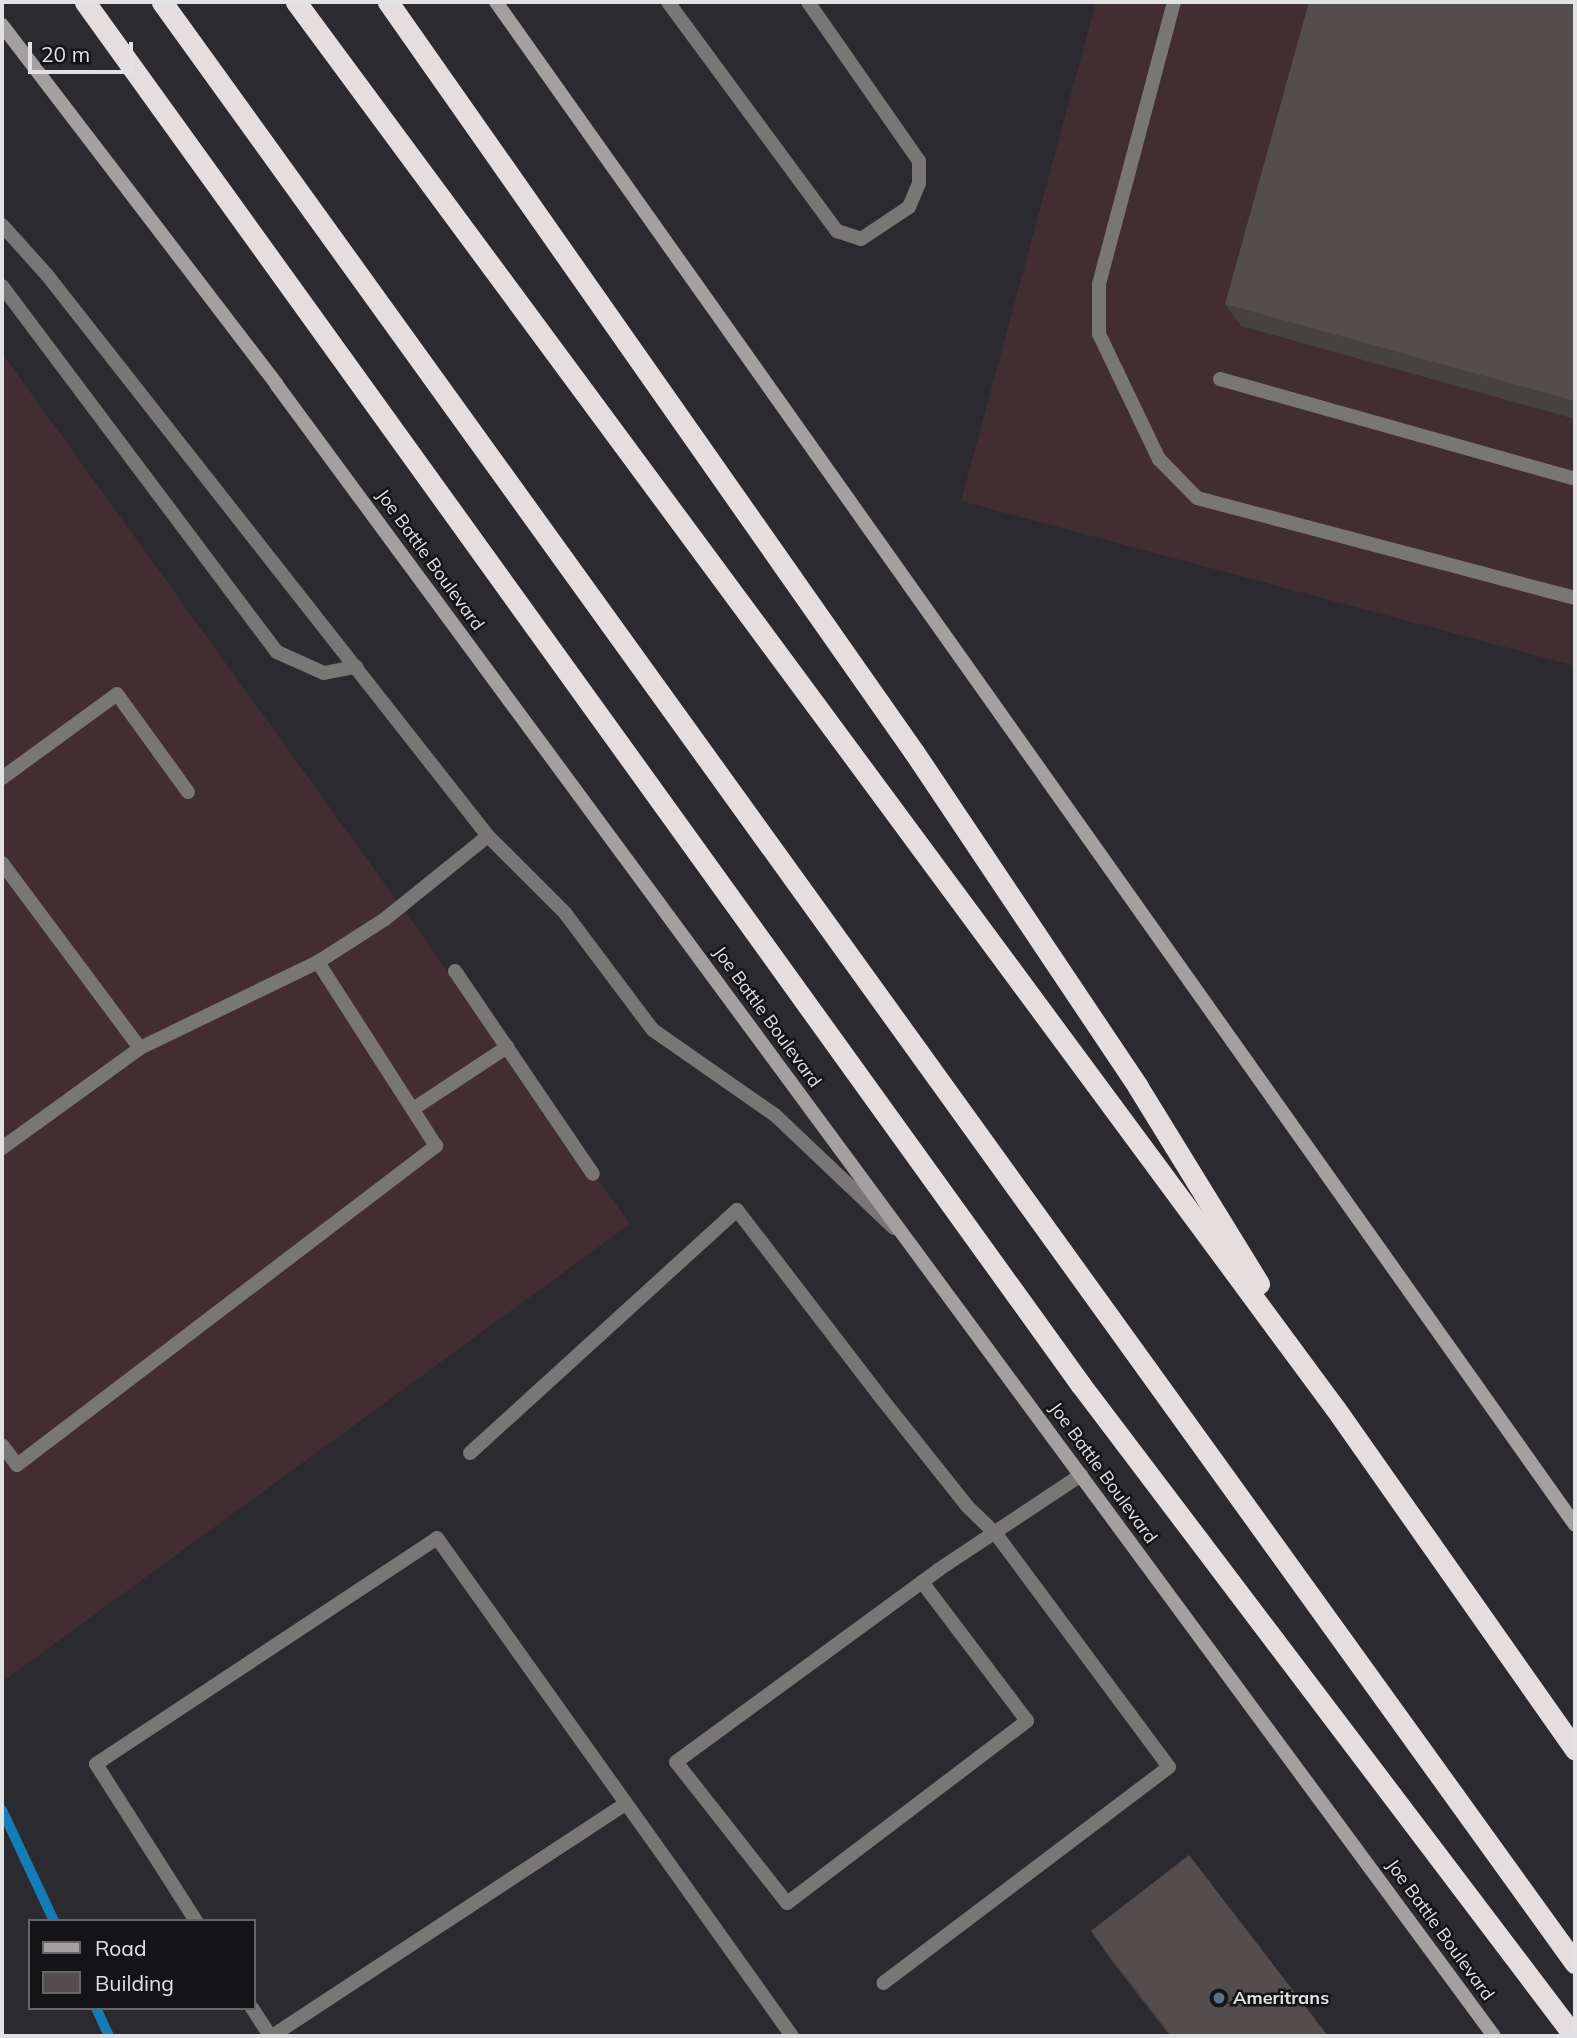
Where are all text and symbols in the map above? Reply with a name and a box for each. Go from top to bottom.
scale bar [32,28,136,72]
text: 20 m [41,41,90,67]
street label: Joe Battle Boulevard [372,485,488,635]
street label: Joe Battle Boulevard [709,942,825,1092]
street label: Joe Battle Boulevard [1045,1398,1161,1548]
street label: Joe Battle Boulevard [1382,1855,1498,2005]
legend [28,1919,256,2010]
text: Road [95,1935,146,1961]
text: Building [95,1970,174,1996]
place label: Ameritrans [1233,1987,1329,2009]
marker: Ameritrans [1211,1990,1227,2006]

